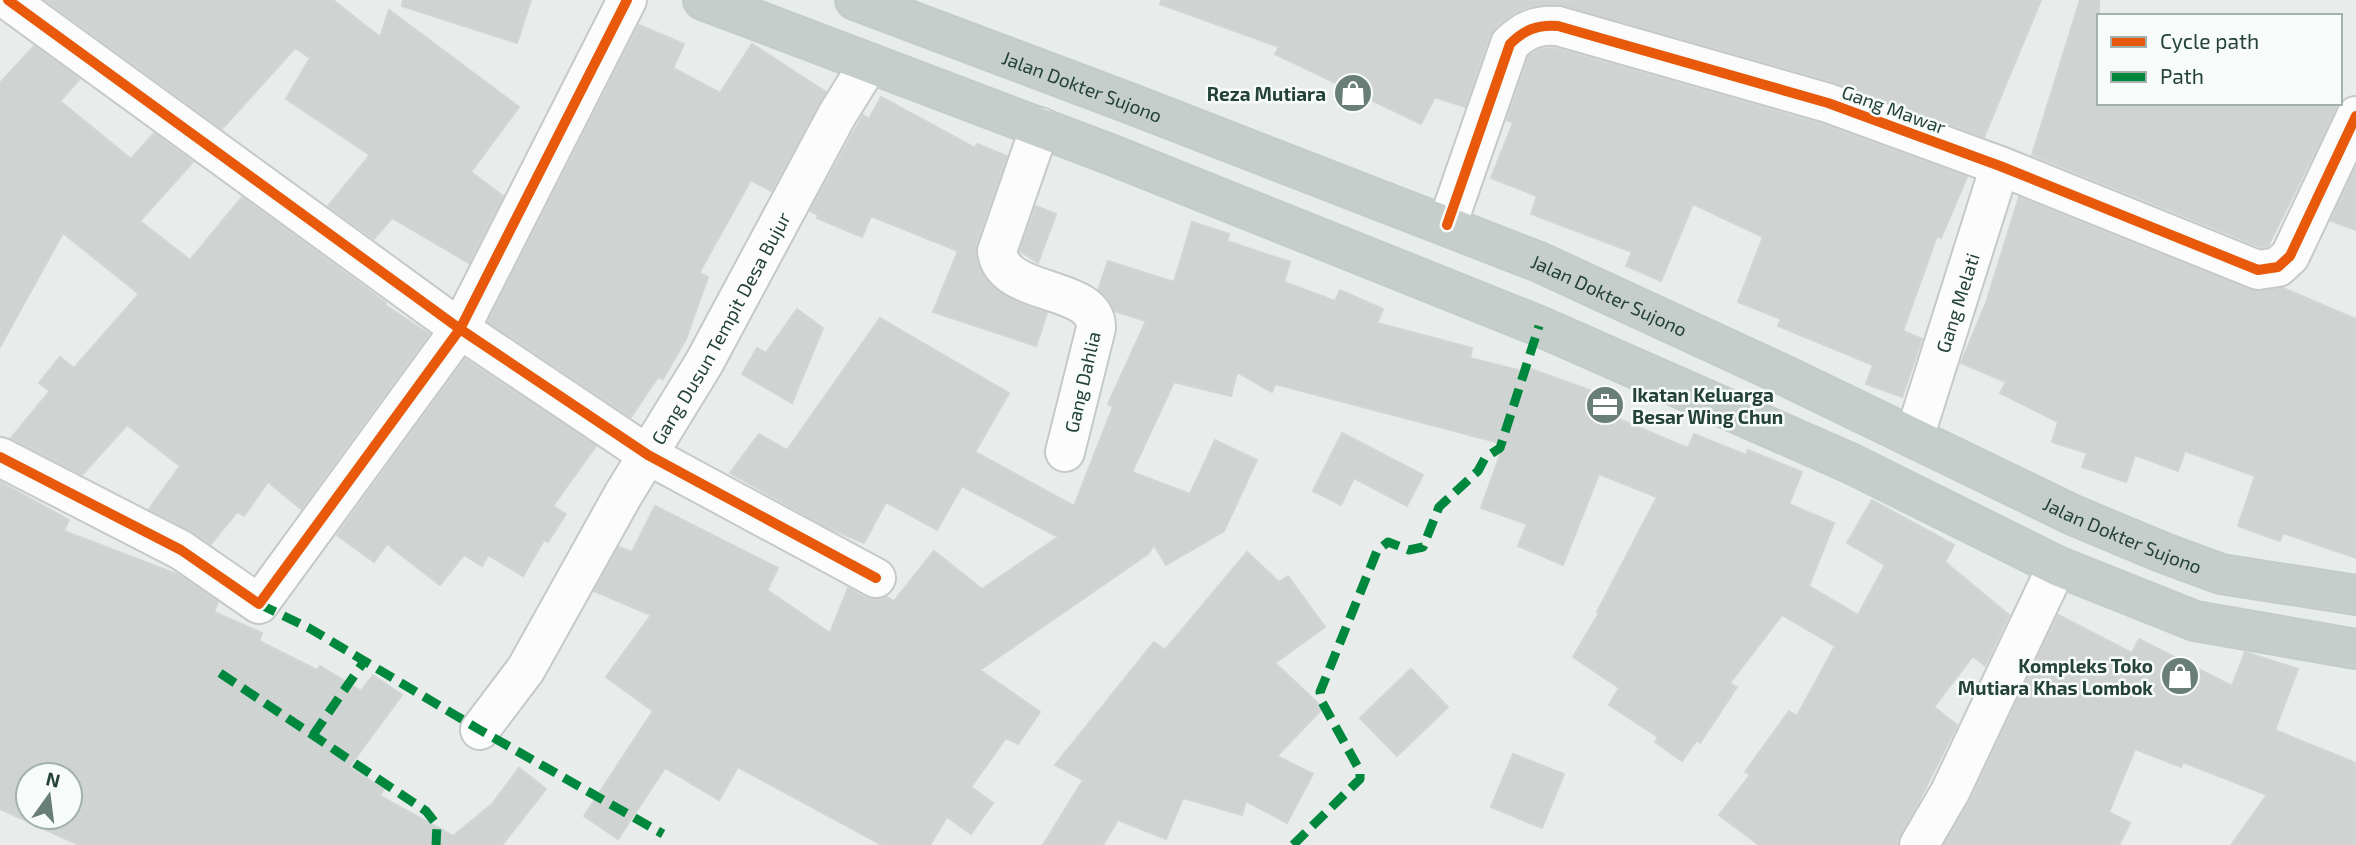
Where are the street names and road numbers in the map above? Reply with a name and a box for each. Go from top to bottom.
street label: Jalan Dokter Sujono [999,45,1166,126]
street label: Gang Mawar [1839,80,1949,139]
street label: Gang Dusun Tempit Desa Bujur [646,207,795,448]
street label: Jalan Dokter Sujono [1528,249,1691,340]
street label: Gang Melati [1930,250,1983,355]
street label: Gang Dahlia [1059,329,1105,435]
street label: Jalan Dokter Sujono [2040,491,2205,577]

